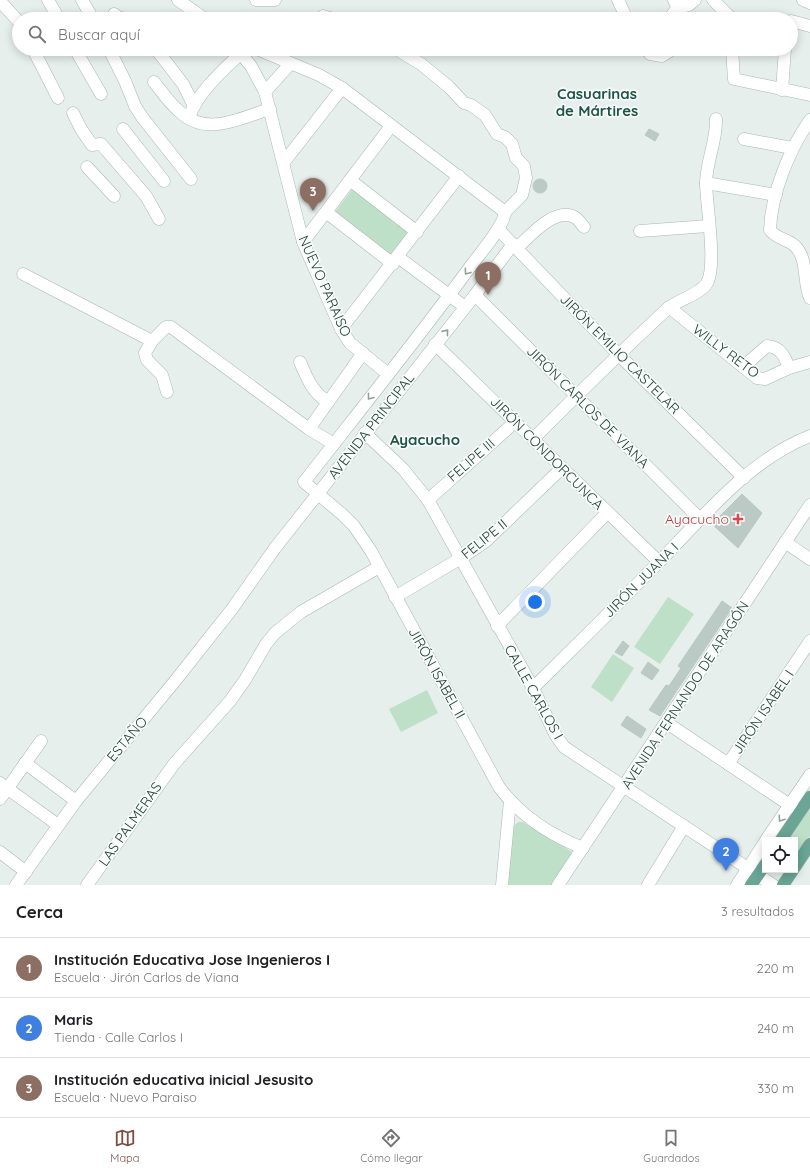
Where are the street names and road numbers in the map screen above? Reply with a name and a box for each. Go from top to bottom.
street label: NUEVO PARAISO [295,232,356,340]
street label: JIRÓN EMILIO CASTELAR [556,290,684,418]
street label: WILLY RETO [689,320,763,382]
street label: JIRÓN CARLOS DE VIANA [523,342,653,472]
street label: AVENIDA PRINCIPAL [324,369,418,483]
street label: JIRÓN CONDORCUNCA [486,392,608,514]
street label: FELIPE III [443,434,499,486]
street label: FELIPE II [457,515,511,563]
street label: JIRÓN JUANA I [600,539,682,621]
street label: AVENIDA FERNANDO DE ARAGÓN [617,597,753,793]
street label: JIRÓN ISABEL II [405,624,469,722]
street label: CALLE CARLOS I [501,641,567,743]
street label: JIRÓN ISABEL I [728,666,798,758]
street label: ESTAÑO [103,712,151,765]
street label: LAS PALMERAS [94,778,166,869]

